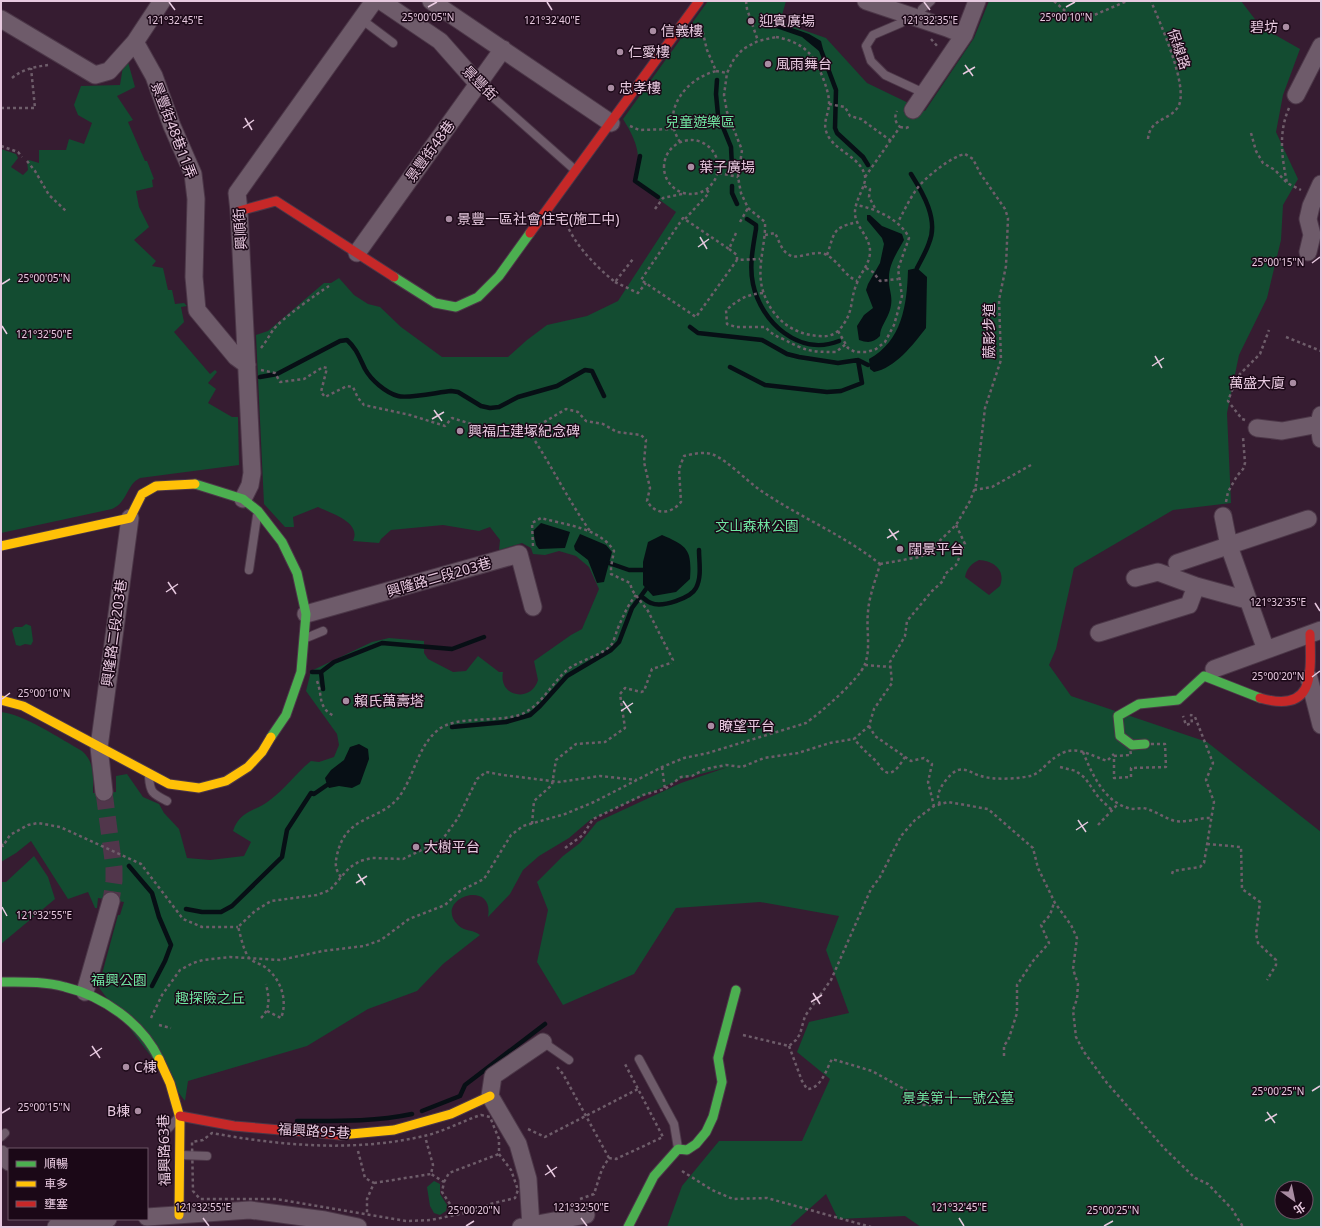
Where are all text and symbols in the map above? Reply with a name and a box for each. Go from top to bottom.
text: 25°00'05"N [402,10,454,24]
text: 25°00'10"N [1040,10,1092,24]
place label: 迎賓廣場 [759,11,815,30]
text: 121°32'45"E [147,13,203,27]
text: 121°32'40"E [524,13,580,27]
text: 121°32'35"E [902,13,958,27]
marker: 迎賓廣場 [746,16,756,26]
place label: 碧坊 [1250,17,1278,36]
place label: 信義樓 [661,21,703,40]
marker: 碧坊 [1281,22,1291,32]
marker: 信義樓 [648,26,658,36]
street label: 保線路 [1164,26,1195,72]
place label: 仁愛樓 [628,42,670,61]
marker: 仁愛樓 [615,47,625,57]
place label: 風雨舞台 [776,54,832,73]
marker: 風雨舞台 [763,59,773,69]
street label: 景豐街 [459,61,502,104]
place label: 忠孝樓 [619,78,661,97]
street label: 景豐街48巷11弄 [147,79,202,181]
marker: 忠孝樓 [606,83,616,93]
park label: 兒童遊樂區 [665,112,735,131]
street label: 景豐街48巷 [401,116,458,185]
place label: 葉子廣場 [699,157,755,176]
marker: 葉子廣場 [686,162,696,172]
street label: 興順街 [229,207,250,251]
place label: 景豐一區社會住宅(施工中) [457,209,619,228]
marker: 景豐一區社會住宅(施工中) [444,214,454,224]
text: 25°00'15"N [1252,255,1304,269]
text: 25°00'05"N [18,271,70,285]
street label: 蕨影步道 [979,303,998,359]
text: 121°32'50"E [16,327,72,341]
place label: 萬盛大廈 [1229,373,1285,392]
marker: 萬盛大廈 [1288,378,1298,388]
place label: 興福庄建塚紀念碑 [468,421,580,440]
marker: 興福庄建塚紀念碑 [455,426,465,436]
park label: 文山森林公園 [715,516,799,535]
place label: 闊景平台 [908,539,964,558]
marker: 闊景平台 [895,544,905,554]
street label: 興隆路二段203巷 [384,552,493,601]
street label: 興隆路二段203巷 [97,578,130,688]
text: 121°32'35"E [1250,595,1306,609]
text: 25°00'20"N [1252,669,1304,683]
text: 25°00'10"N [18,686,70,700]
place label: 賴氏萬壽塔 [354,691,424,710]
marker: 賴氏萬壽塔 [341,696,351,706]
place label: 瞭望平台 [719,716,775,735]
marker: 瞭望平台 [706,721,716,731]
place label: 大樹平台 [424,837,480,856]
marker: 大樹平台 [411,842,421,852]
text: 121°32'55"E [16,908,72,922]
park label: 福興公園 [91,970,147,989]
park label: 趣探險之丘 [175,988,245,1007]
place label: C棟 [134,1057,157,1076]
marker: C棟 [121,1062,131,1072]
text: 25°00'25"N [1252,1084,1304,1098]
park label: 景美第十一號公墓 [902,1088,1014,1107]
text: 25°00'15"N [18,1100,70,1114]
place label: B棟 [107,1101,130,1120]
marker: B棟 [133,1106,143,1116]
street label: 福興路63巷 [153,1114,174,1186]
street label: 福興路95巷 [278,1119,350,1142]
legend [8,1148,148,1220]
text: 順暢 [44,1155,68,1172]
text: 車多 [44,1175,68,1192]
north arrow [1274,1180,1314,1220]
text: 壅塞 [44,1195,68,1212]
text: 121°32'55"E [175,1200,231,1214]
text: 121°32'50"E [553,1200,609,1214]
text: 121°32'45"E [931,1200,987,1214]
text: 北 [1291,1200,1308,1218]
text: 25°00'20"N [448,1203,500,1217]
text: 25°00'25"N [1087,1203,1139,1217]

